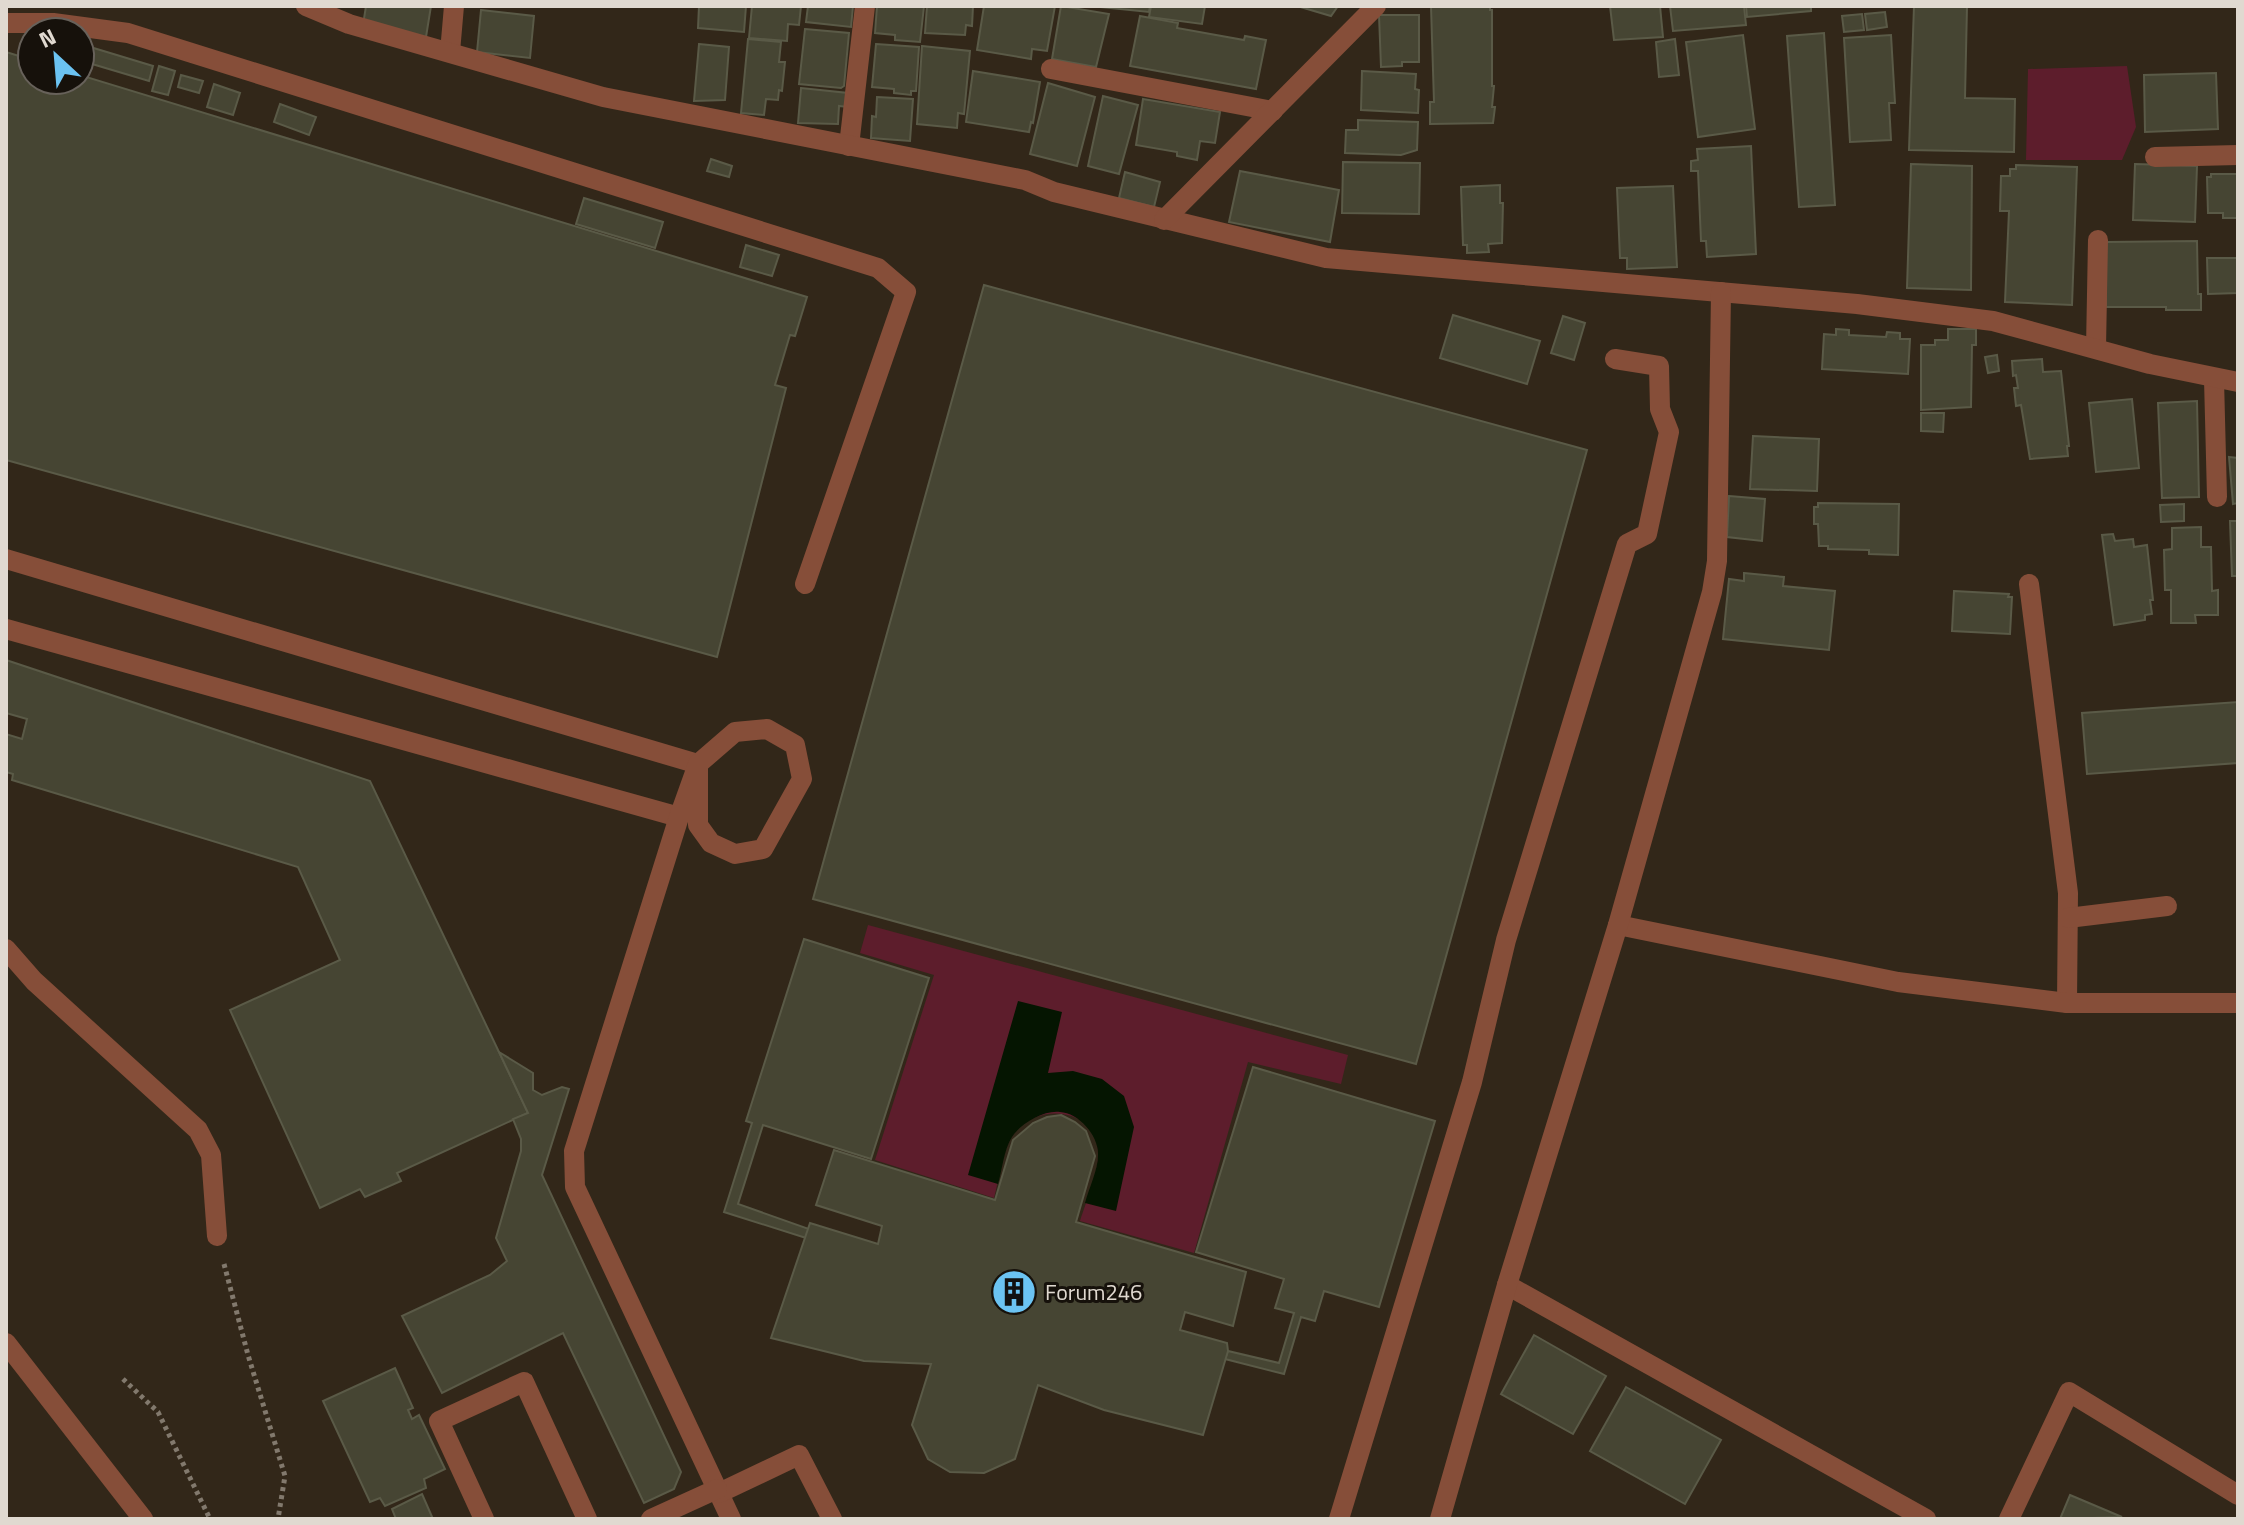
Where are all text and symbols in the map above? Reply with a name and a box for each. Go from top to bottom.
north arrow [16,16,96,96]
text: N [33,19,62,57]
building icon: Forum246 [990,1268,1038,1316]
place label: Forum246 [1045,1275,1142,1309]

